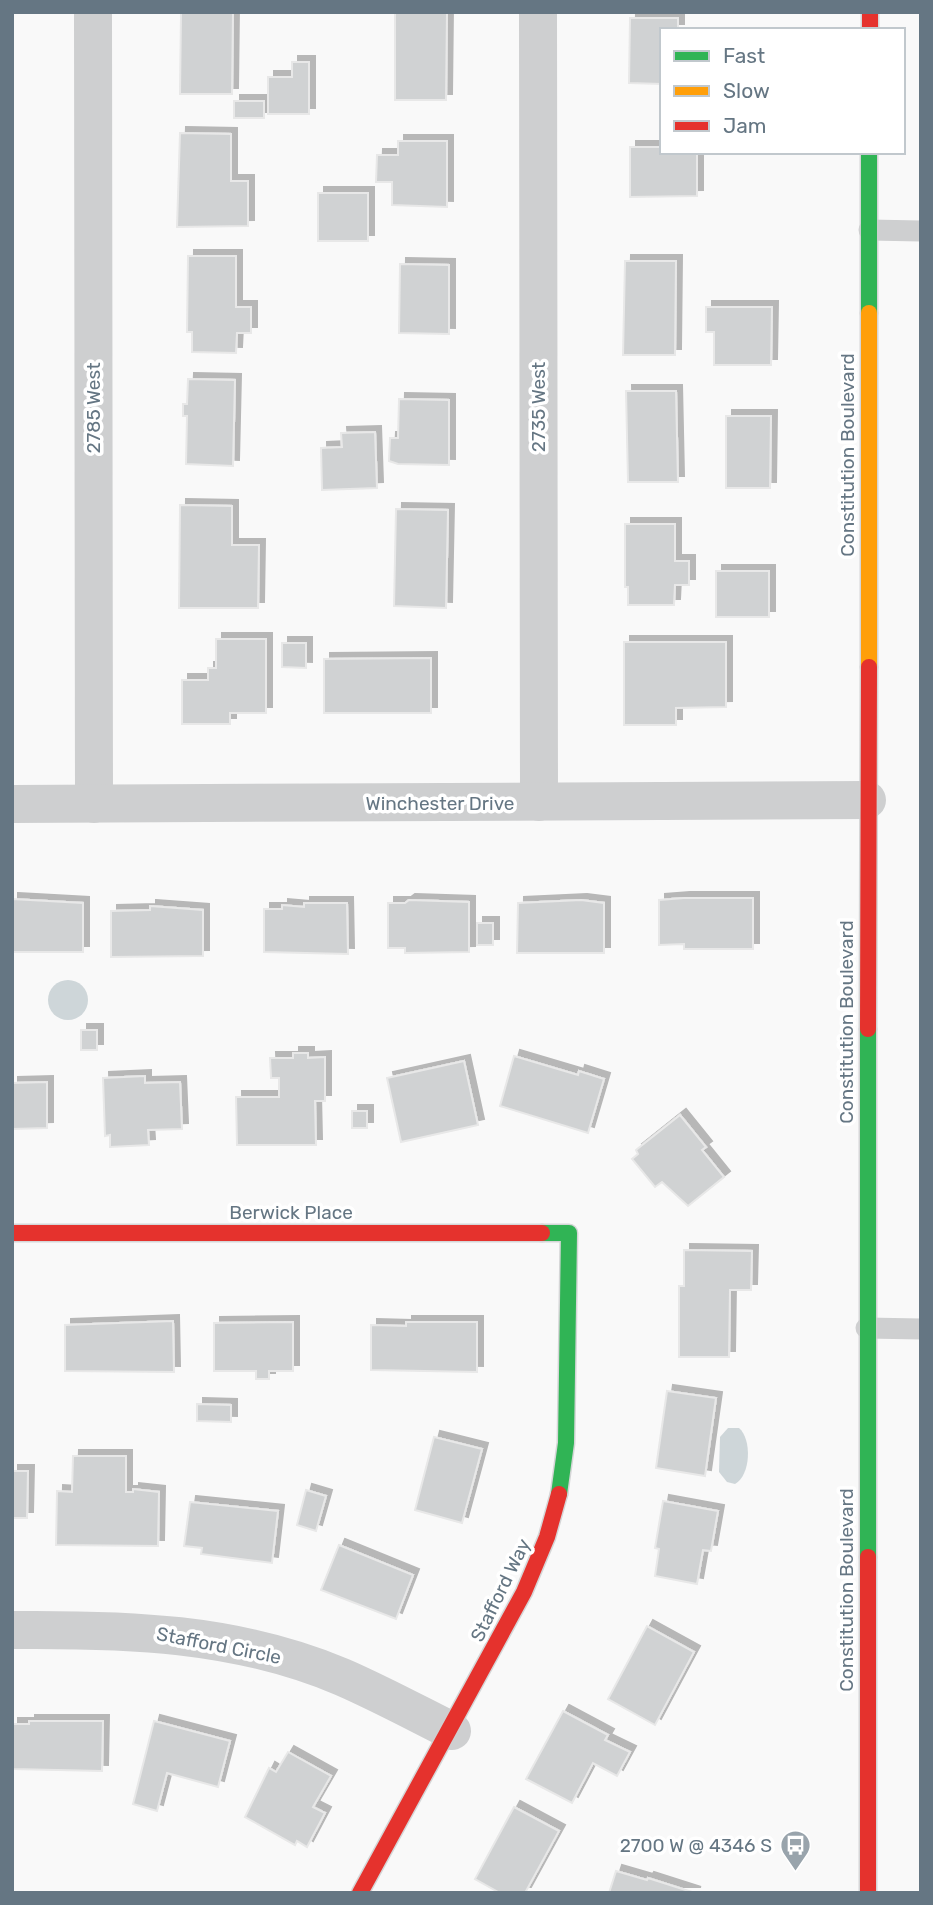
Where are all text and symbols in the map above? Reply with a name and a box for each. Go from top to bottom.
legend [660,28,905,154]
text: Fast [723,43,765,68]
text: Slow [723,78,770,103]
text: Jam [723,113,767,138]
street label: Constitution Boulevard [836,353,859,557]
street label: 2735 West [527,361,550,452]
street label: 2785 West [82,362,105,454]
street label: Winchester Drive [366,792,514,815]
street label: Constitution Boulevard [835,920,858,1124]
street label: Berwick Place [229,1201,353,1224]
street label: Constitution Boulevard [835,1488,858,1692]
street label: Stafford Way [466,1535,535,1645]
street label: Stafford Circle [155,1622,283,1669]
bus stop icon: 2700 W @ 4346 S [778,1828,812,1872]
place label: 2700 W @ 4346 S [620,1834,772,1857]

